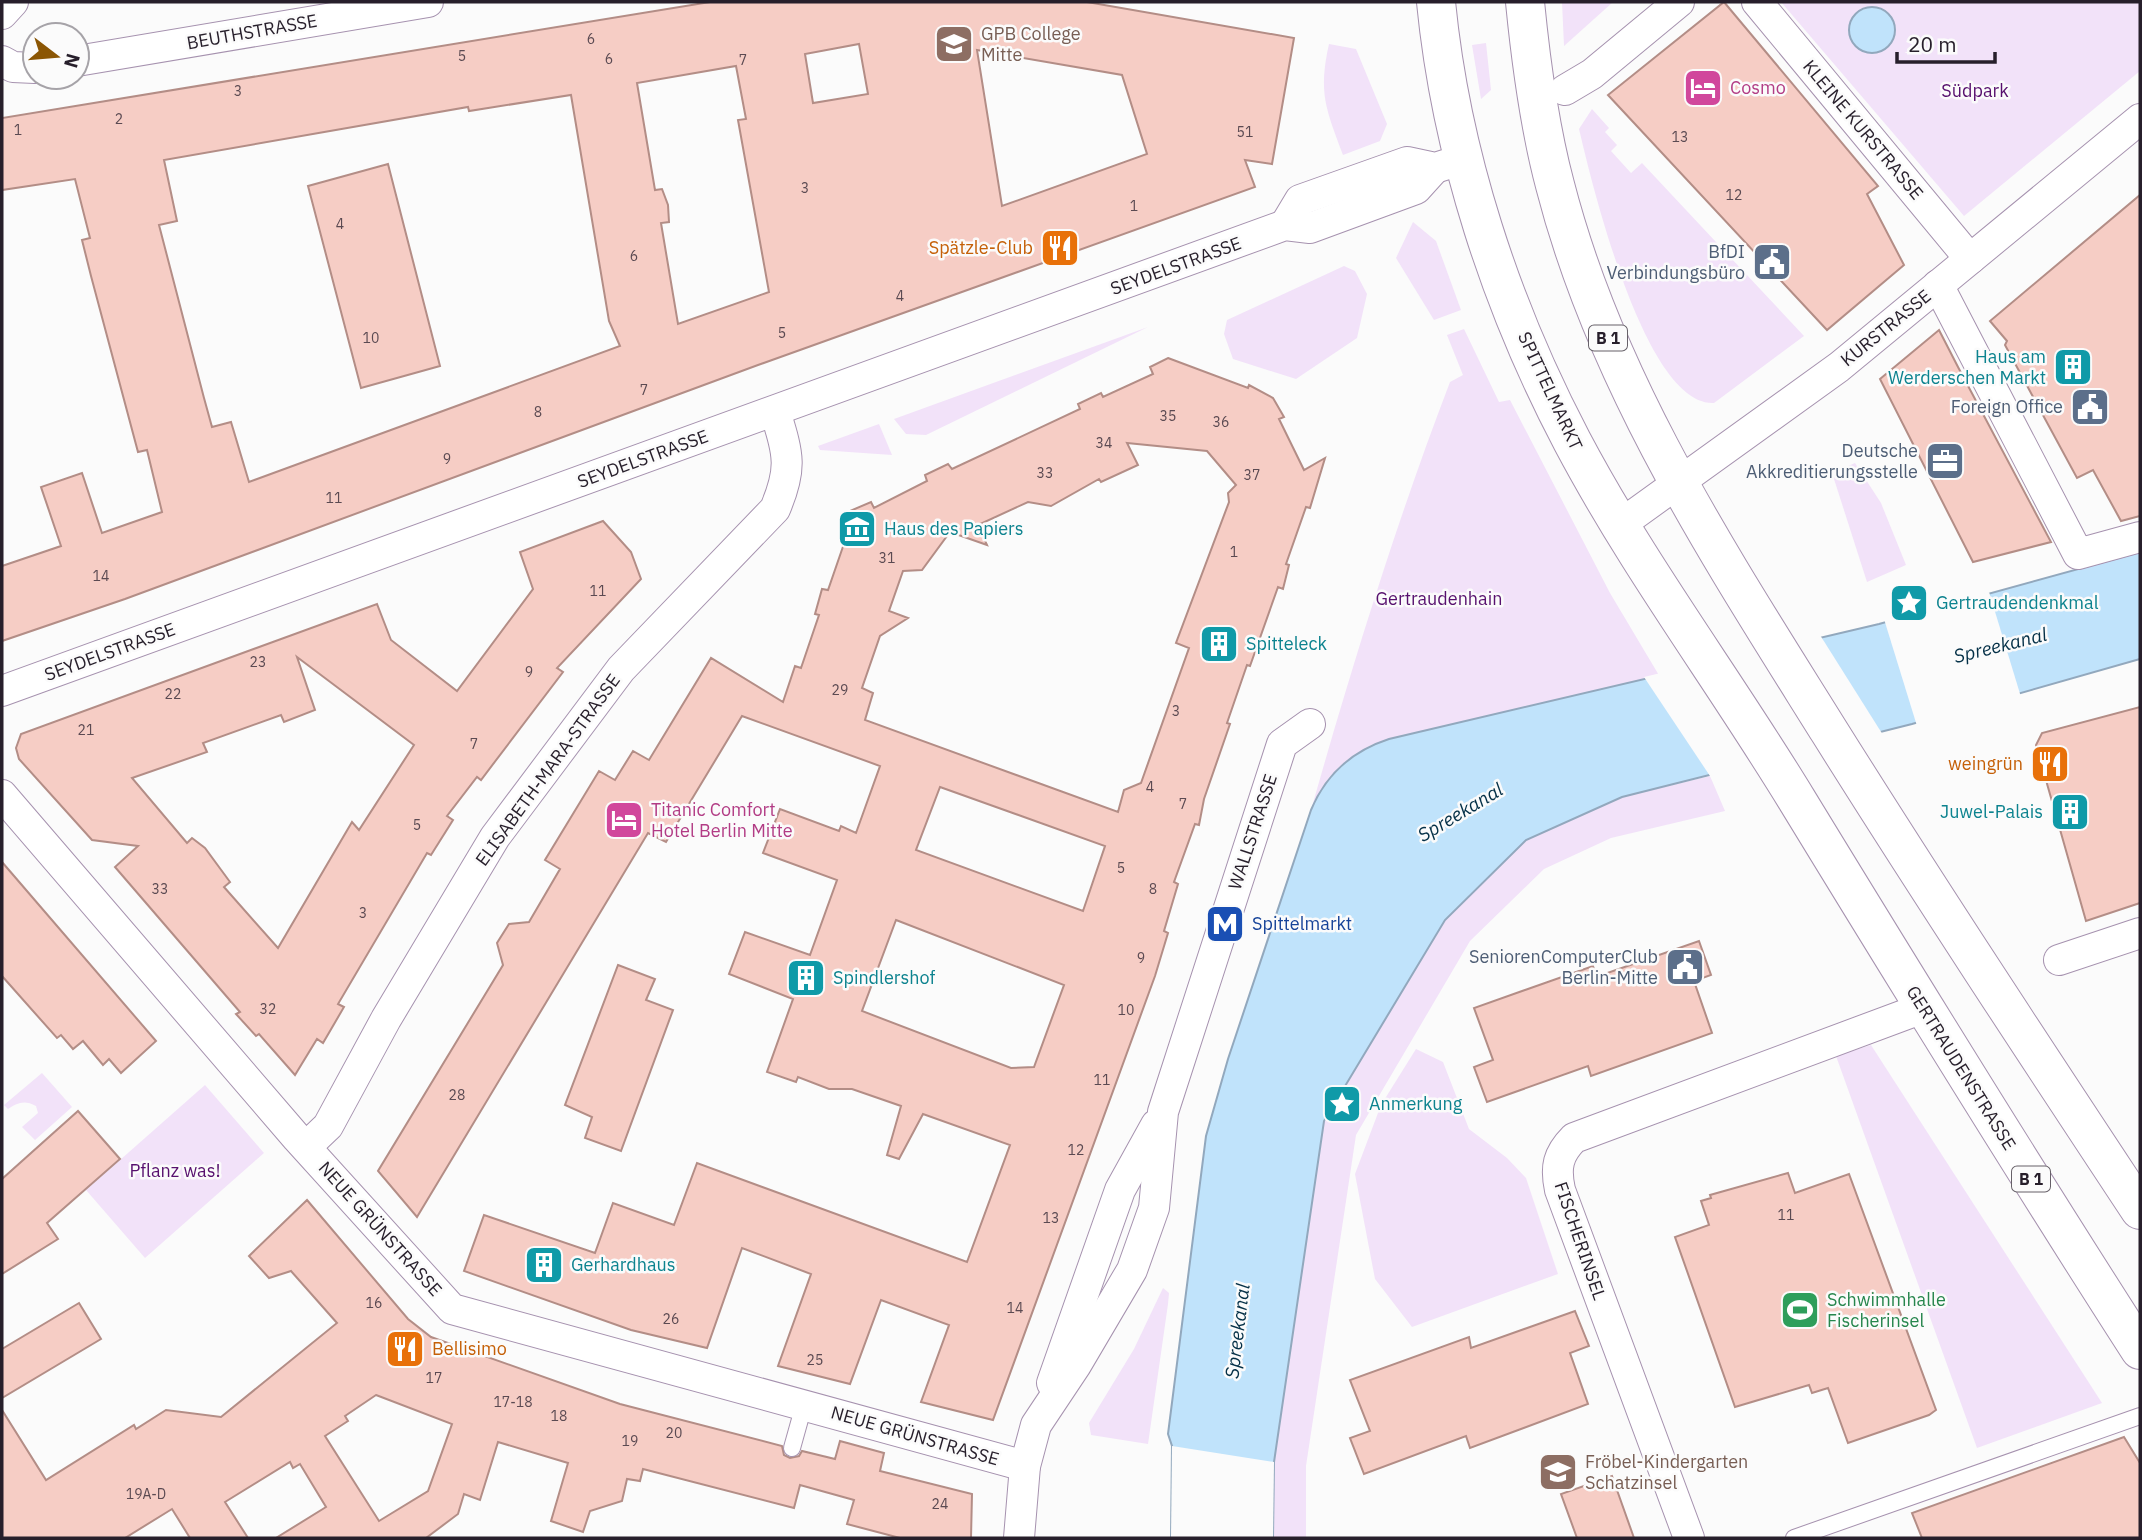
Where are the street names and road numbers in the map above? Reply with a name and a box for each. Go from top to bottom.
street label: BEUTHSTRASSE [185,9,319,54]
street label: KLEINE KURSTRASSE [1798,55,1929,204]
street label: SEYDELSTRASSE [1107,231,1244,300]
street label: KURSTRASSE [1836,284,1936,371]
road number: B 1 [1589,326,1627,350]
street label: SPITTELMARKT [1513,328,1588,454]
street label: SEYDELSTRASSE [574,424,711,493]
street label: SEYDELSTRASSE [41,617,178,686]
street label: ELISABETH-MARA-STRASSE [470,669,625,870]
street label: WALLSTRASSE [1223,771,1282,893]
street label: GERTRAUDENSTRASSE [1901,981,2021,1154]
street label: NEUE GRÜNSTRASSE [314,1156,447,1301]
road number: B 1 [2012,1166,2050,1191]
street label: FISCHERINSEL [1549,1179,1611,1303]
street label: NEUE GRÜNSTRASSE [828,1401,1002,1471]

